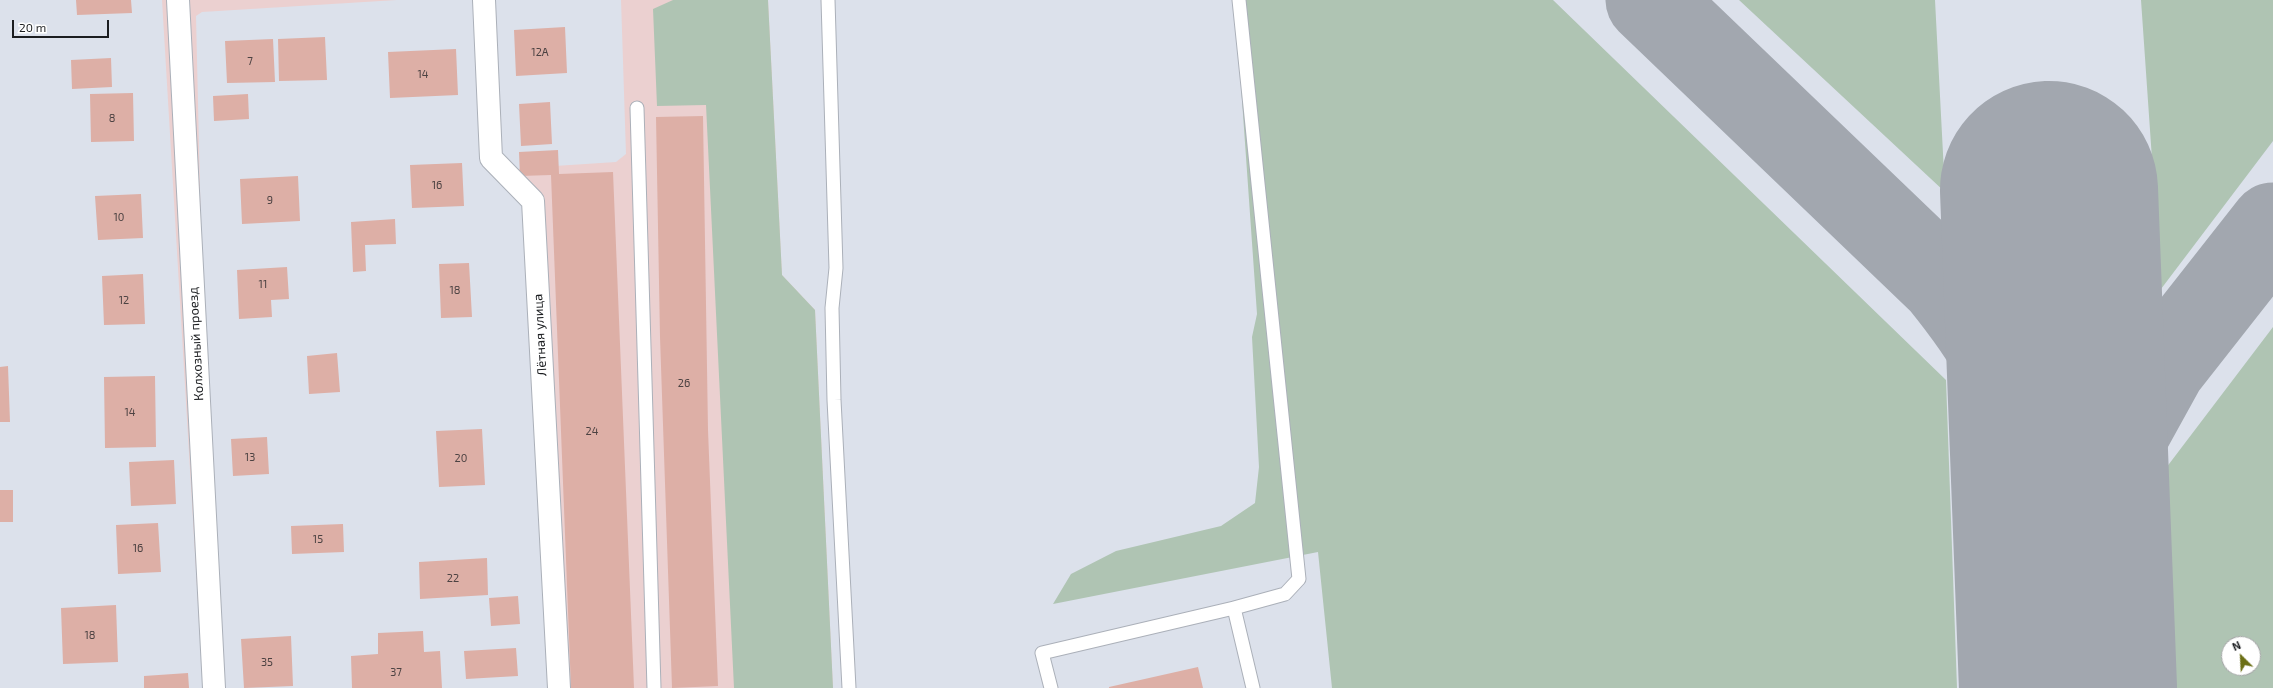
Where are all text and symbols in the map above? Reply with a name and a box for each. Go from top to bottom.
scale bar [14,12,111,38]
text: 20 m [19,20,46,34]
house number: 12А [531,45,549,59]
house number: 7 [247,54,253,68]
house number: 14 [417,67,429,81]
house number: 8 [109,111,115,125]
house number: 16 [432,178,442,192]
house number: 9 [267,193,273,207]
house number: 10 [113,210,125,224]
house number: 11 [259,277,267,291]
house number: 18 [449,283,461,297]
street label: Колхозный проезд [185,287,207,401]
house number: 12 [119,293,129,307]
street label: Лётная улица [530,293,550,377]
house number: 26 [678,376,690,390]
house number: 14 [124,405,136,419]
house number: 24 [586,424,598,438]
house number: 13 [245,450,255,464]
house number: 20 [455,451,467,465]
house number: 15 [313,532,323,546]
house number: 16 [133,541,143,555]
house number: 22 [447,571,459,585]
house number: 18 [84,628,96,642]
north arrow [2221,636,2261,676]
text: N [2230,638,2243,653]
house number: 35 [261,655,273,669]
house number: 37 [390,665,402,679]

